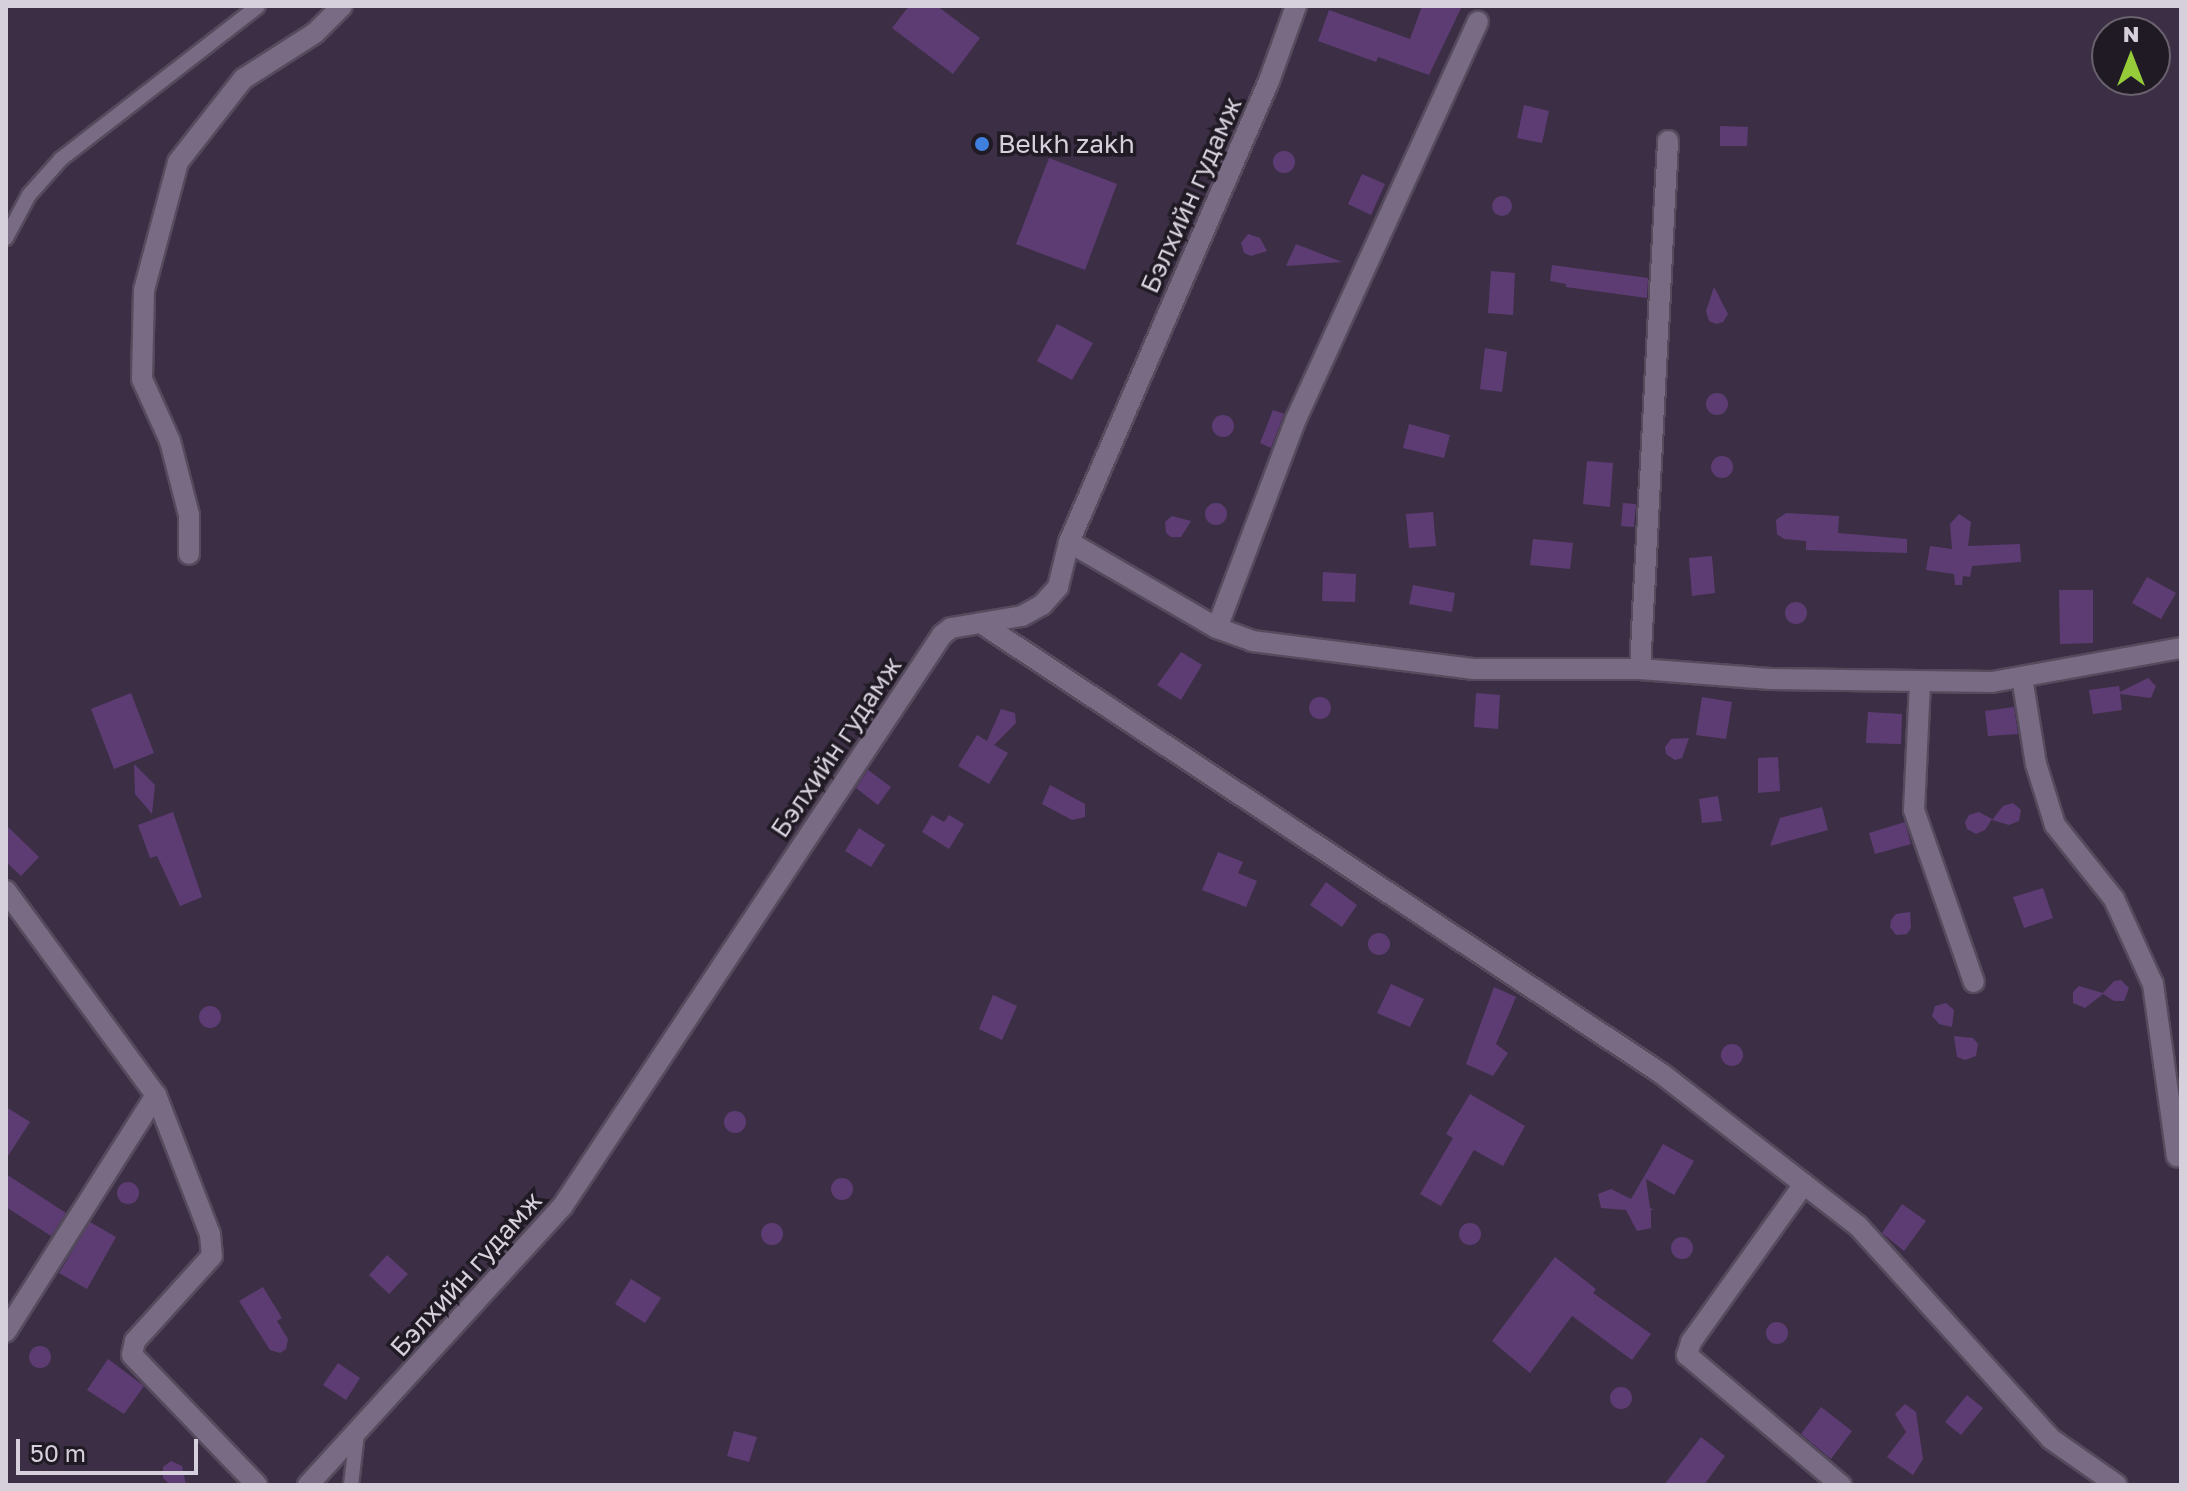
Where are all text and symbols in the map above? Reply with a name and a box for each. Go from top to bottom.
north arrow [2091,16,2171,96]
text: N [2123,20,2139,47]
street label: Бэлхийн гудамж [1134,92,1248,298]
place label: Belkh zakh [998,128,1135,160]
marker: Belkh zakh [973,135,991,153]
street label: Бэлхийн гудамж [764,651,908,843]
street label: Бэлхийн гудамж [384,1185,548,1363]
scale bar [20,1423,202,1473]
text: 50 m [30,1438,86,1467]

